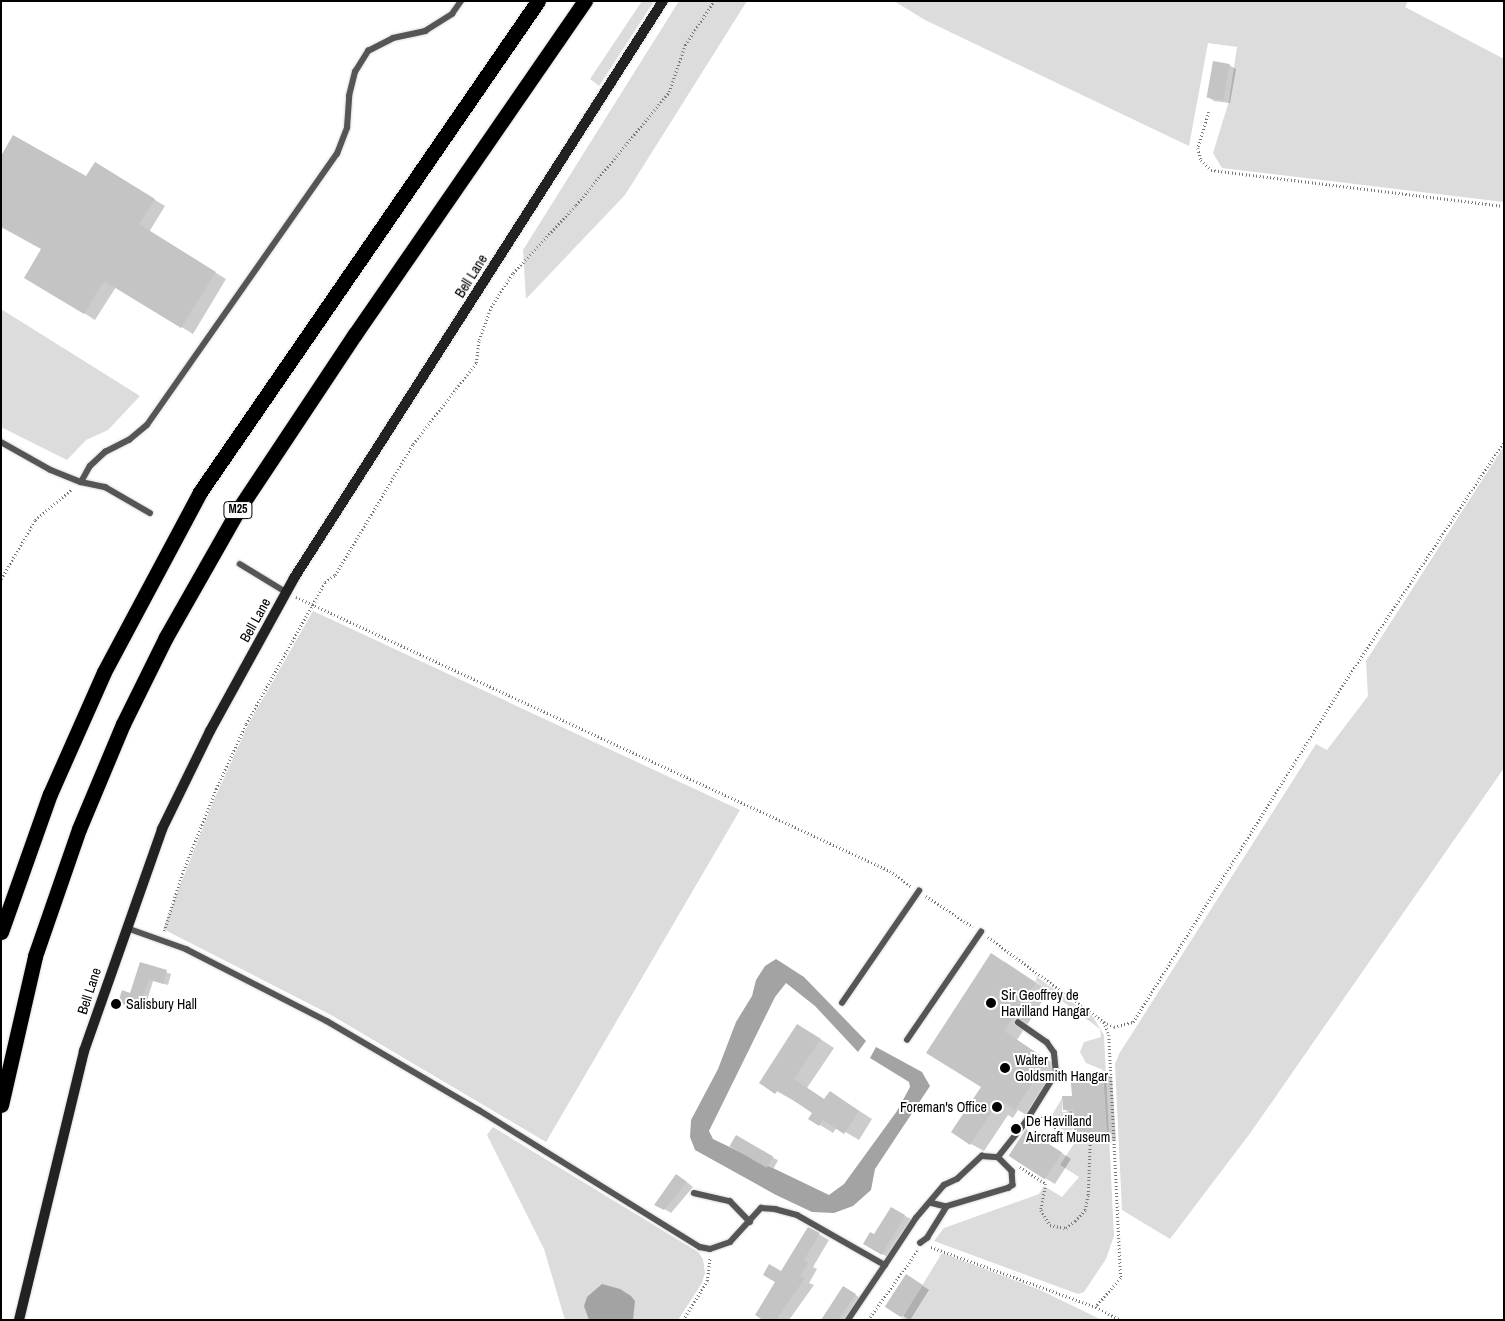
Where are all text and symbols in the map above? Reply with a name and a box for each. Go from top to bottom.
street label: Bell Lane [451,251,491,301]
road number: M25 [223,500,253,520]
street label: Bell Lane [236,595,274,645]
street label: Bell Lane [74,966,104,1016]
place label: Sir Geoffrey de Havilland Hangar [1001,987,1090,1020]
place label: Salisbury Hall [126,996,197,1012]
marker: Sir Geoffrey de Havilland Hangar [985,997,997,1009]
marker: Salisbury Hall [110,998,122,1010]
place label: Walter Goldsmith Hangar [1015,1052,1108,1084]
marker: Walter Goldsmith Hangar [999,1062,1011,1074]
place label: Foreman's Office [900,1099,987,1115]
marker: Foreman's Office [991,1101,1003,1113]
place label: De Havilland Aircraft Museum [1026,1113,1110,1146]
marker: De Havilland Aircraft Museum [1010,1123,1022,1135]

